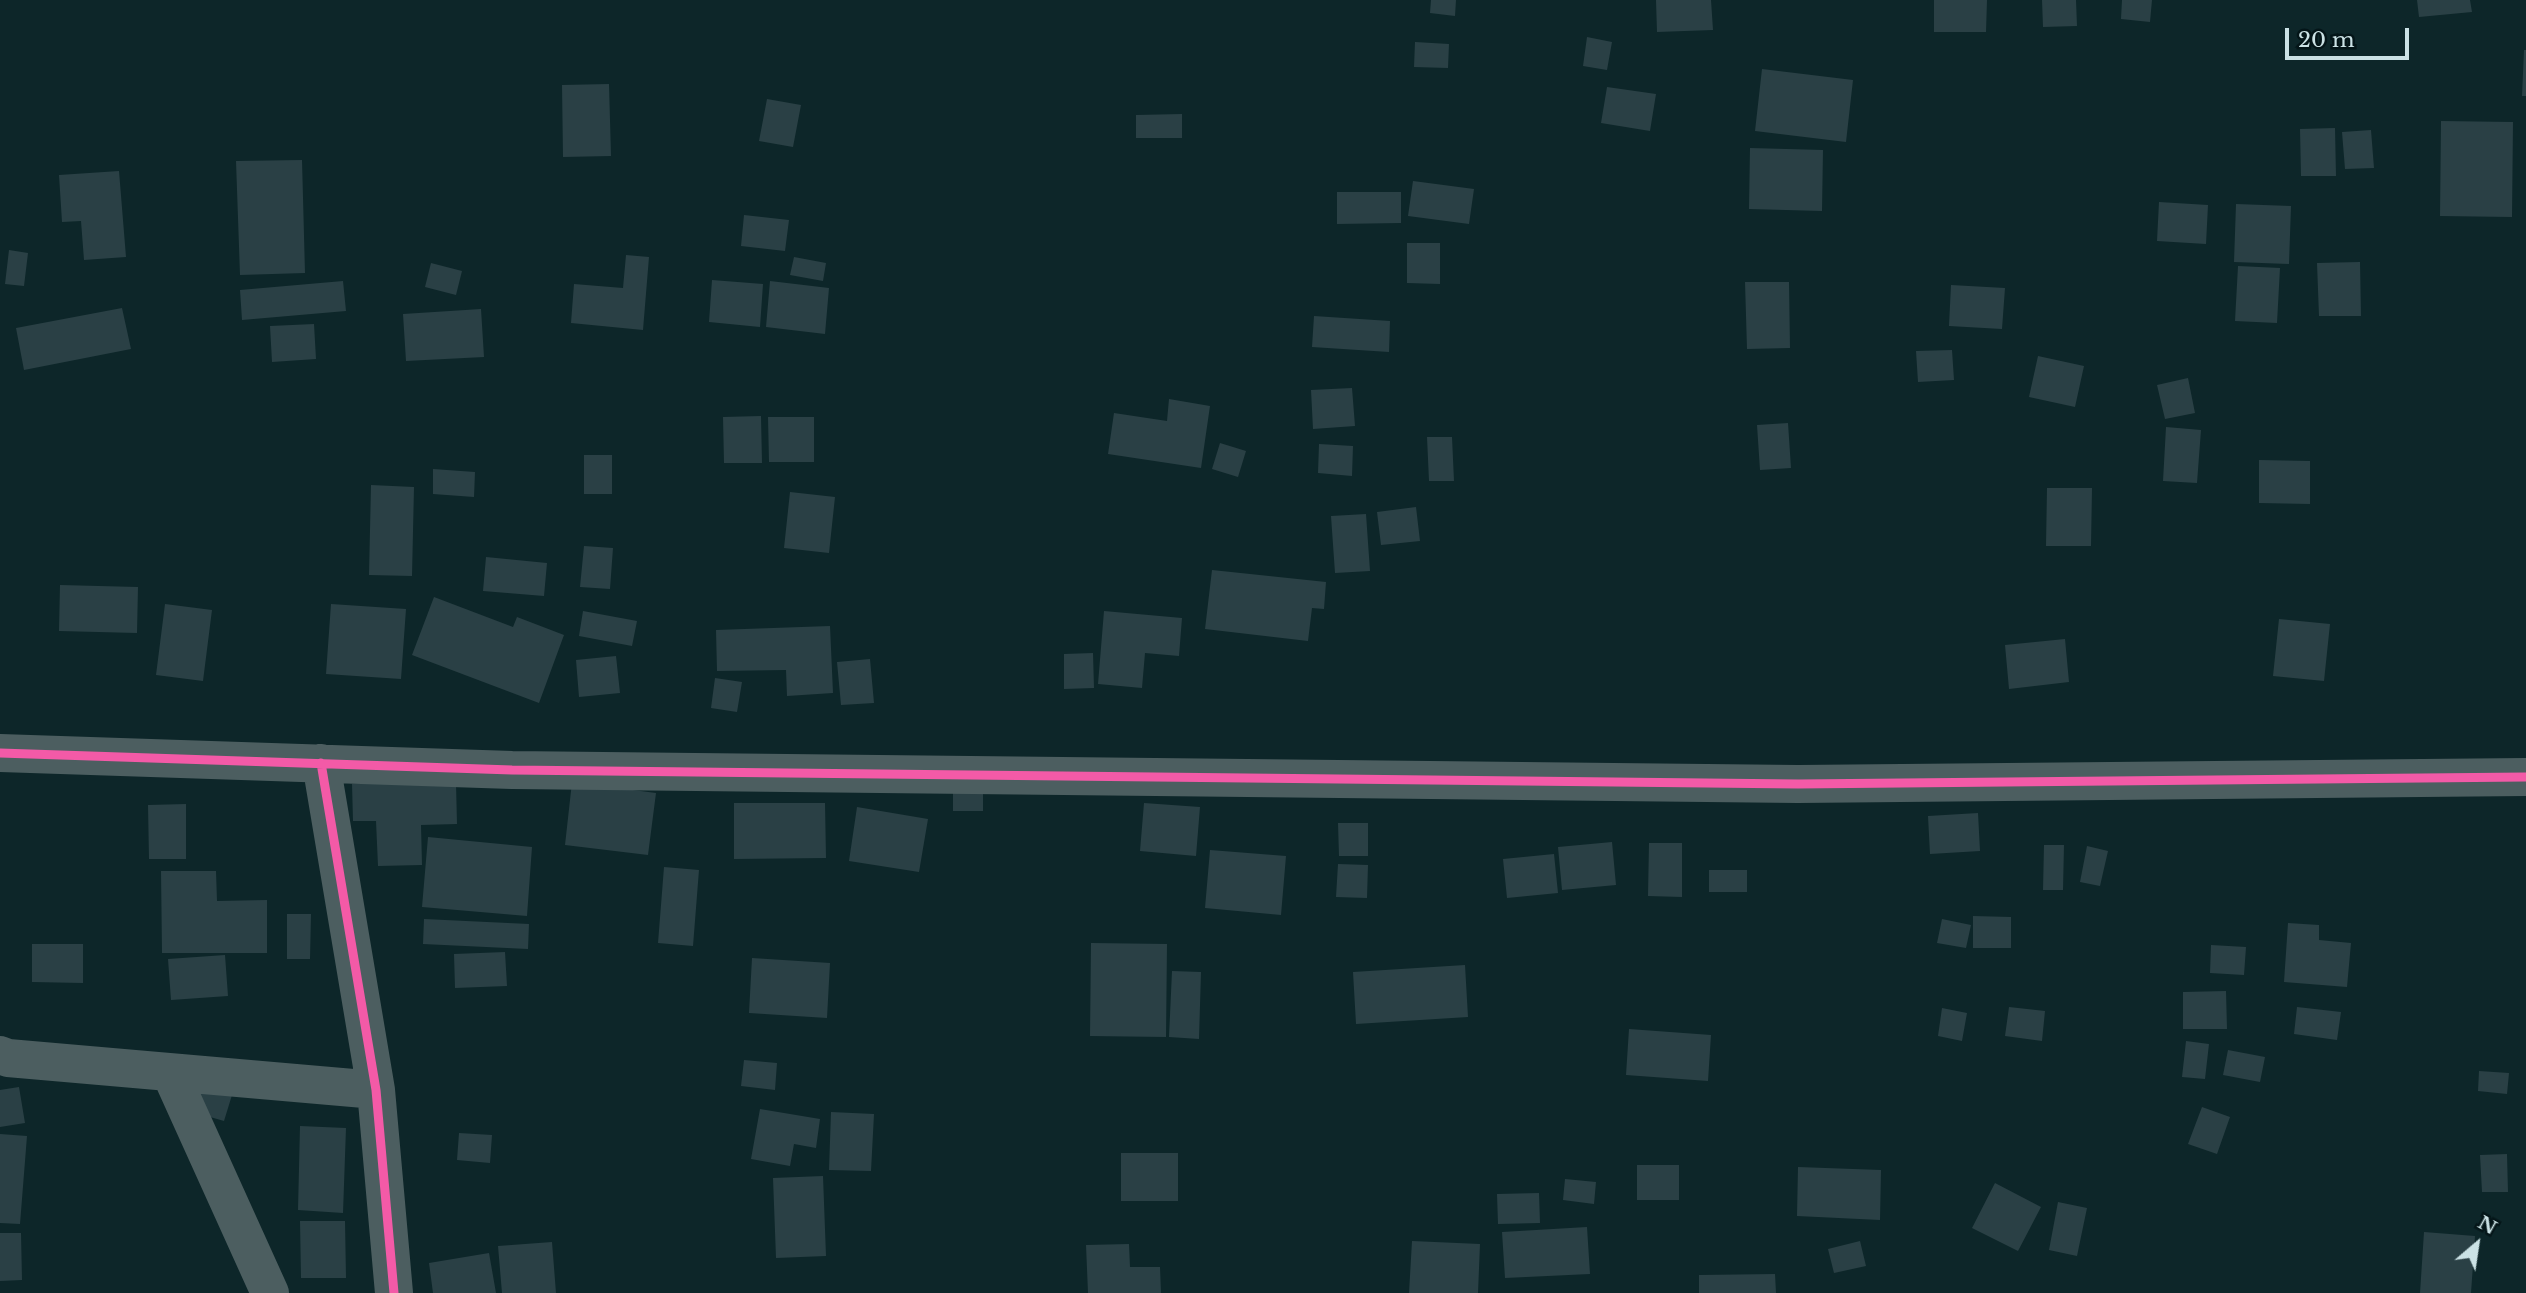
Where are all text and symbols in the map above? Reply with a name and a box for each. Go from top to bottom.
scale bar [2288,14,2412,58]
text: 20 m [2298,27,2355,53]
north arrow [2442,1209,2512,1279]
text: N [2474,1211,2501,1240]

